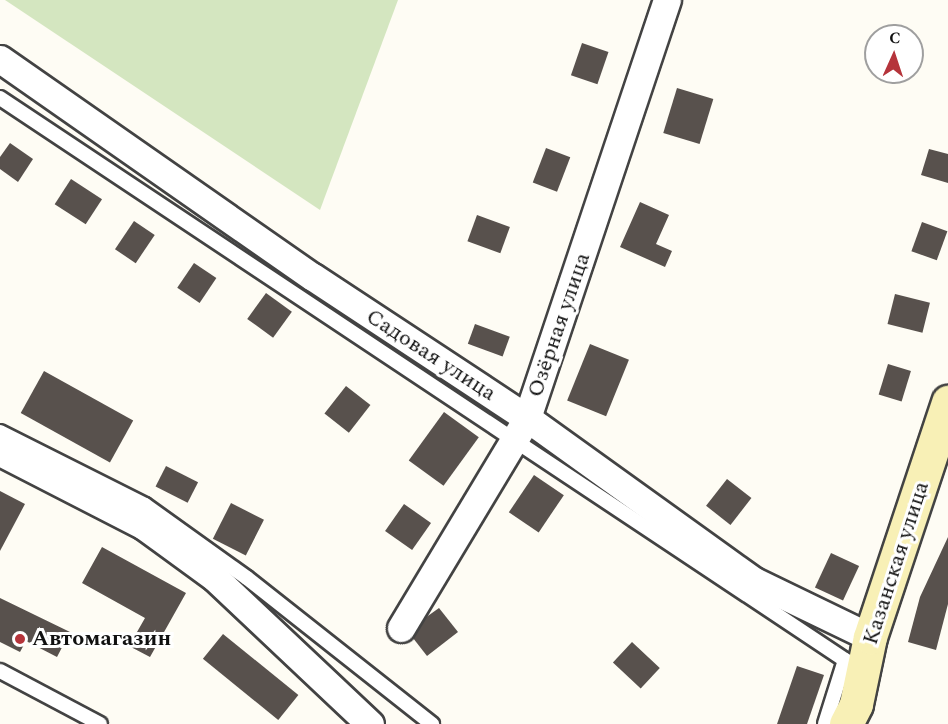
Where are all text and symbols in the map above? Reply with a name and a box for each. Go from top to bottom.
north arrow [864,24,924,84]
text: С [889,26,901,50]
street label: Озёрная улица [522,249,596,401]
street label: Садовая улица [361,303,501,407]
street label: Казанская улица [857,478,935,648]
place label: Автомагазин [32,626,171,652]
marker: Автомагазин [13,632,27,646]

